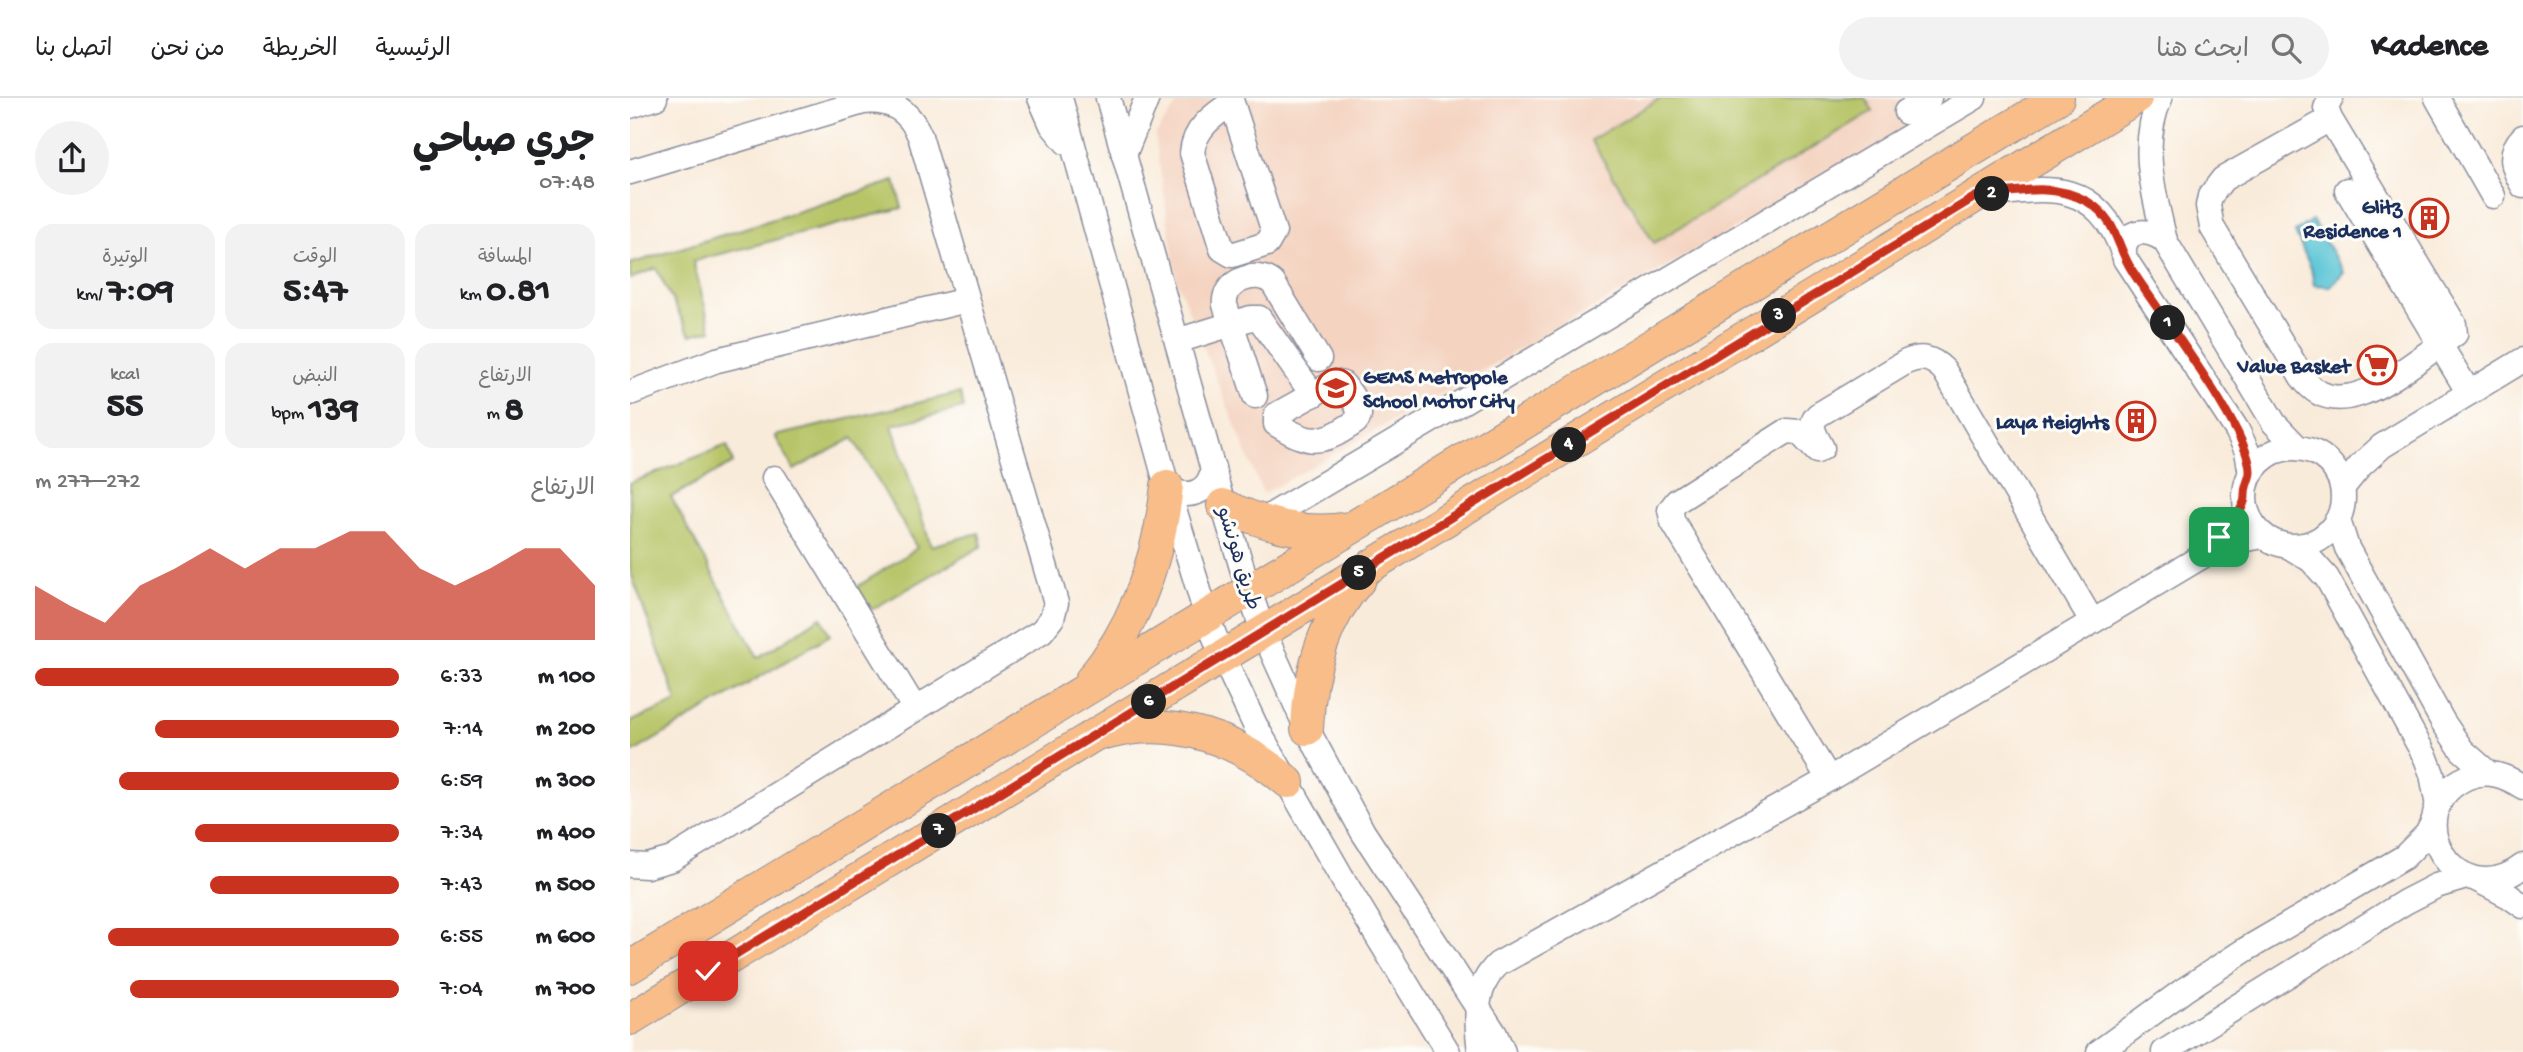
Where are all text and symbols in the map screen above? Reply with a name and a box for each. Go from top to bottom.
search box [1839,17,2329,80]
icon: search [2267,29,2305,67]
text: Kadence [2371,29,2488,67]
text: اتصل بنا [35,36,112,65]
text: من نحن [150,36,225,65]
text: الخريطة [263,36,338,65]
text: الرئيسية [376,36,451,65]
text: ابحث هنا [2156,36,2249,67]
button: share [35,121,109,195]
text: جري صباحي [413,122,595,166]
text: 07:48 [539,170,595,197]
pin: 2 [1974,176,2010,212]
text: 2 [1987,182,1996,205]
place label: Glitz Residence 1 [2302,197,2404,246]
building icon: Glitz Residence 1 [2408,197,2450,239]
text: الوتيرة [102,247,148,270]
text: الوقت [293,247,337,270]
text: المسافة [478,247,532,270]
text: 7:09 [107,272,174,313]
text: 5:47 [283,272,347,313]
text: 0.81 [486,272,550,313]
text: /km [76,284,107,307]
text: km [460,284,486,307]
pin: 3 [1762,298,1796,333]
text: 3 [1774,304,1783,327]
pin: 1 [2150,306,2186,341]
text: 1 [2164,311,2171,334]
supermarket icon: Value Basket [2356,344,2398,386]
place label: Value Basket [2236,356,2352,381]
text: kcal [110,364,140,387]
text: النبض [292,366,338,389]
text: الارتفاع [478,366,532,389]
school or university icon: GEMS Metropole School Motor City [1315,367,1357,409]
place label: GEMS Metropole School Motor City [1363,367,1515,416]
text: 55 [107,387,143,428]
text: 139 [309,391,359,432]
text: 8 [504,391,524,432]
building icon: Laya Heights [2115,400,2157,442]
text: bpm [271,403,309,426]
text: m [486,403,504,426]
place label: Laya Heights [1996,412,2110,437]
pin: 4 [1552,428,1586,462]
text: 4 [1564,433,1573,456]
text: 272–277 m [35,469,141,496]
text: الارتفاع [531,476,595,503]
street label: طريق هونشو [1209,503,1264,614]
pin [2189,507,2249,567]
icon: arrive [2200,518,2238,556]
pin: 5 [1342,556,1376,590]
text: 5 [1354,561,1364,584]
text: 6:33 [440,664,483,691]
text: 100 m [538,664,595,691]
pin: 6 [1132,684,1166,720]
text: 6 [1144,690,1153,713]
text: 7:14 [444,716,483,743]
text: 200 m [536,716,595,743]
text: 6:59 [441,768,483,795]
text: 300 m [535,768,595,795]
pin: 7 [922,814,956,848]
text: 7 [934,819,943,842]
text: 7:34 [441,820,483,847]
text: 400 m [536,820,595,847]
text: 7:43 [441,872,483,899]
text: 500 m [535,872,595,899]
text: 6:55 [440,924,483,951]
text: 600 m [535,924,595,951]
pin [678,941,738,1001]
icon: check [689,952,727,990]
text: 7:04 [440,976,483,1003]
text: 700 m [535,976,595,1003]

